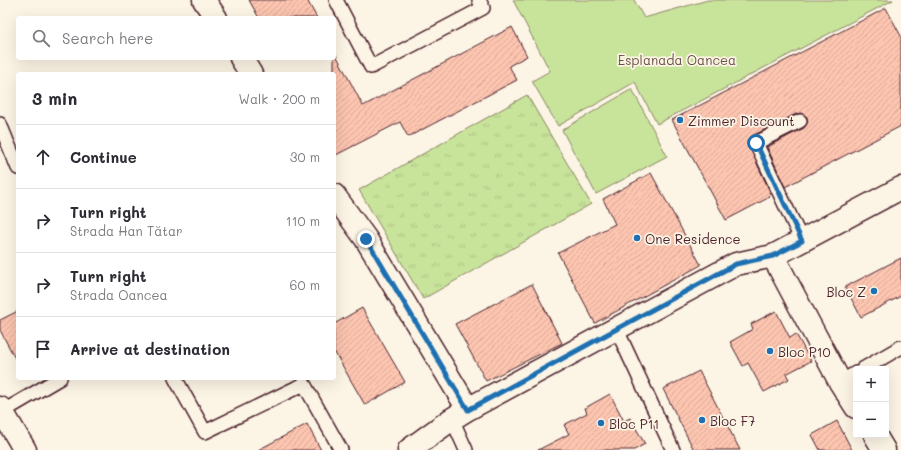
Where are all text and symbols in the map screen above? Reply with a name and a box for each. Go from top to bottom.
search box [16,16,336,60]
icon: search [30,27,52,49]
text: Search here [62,28,153,48]
park label: Esplanada Oancea [618,51,736,68]
text: 3 min [32,87,77,109]
text: Walk · 200 m [239,90,320,107]
place label: Zimmer Discount [688,112,795,129]
marker: Zimmer Discount [675,115,685,125]
route start [747,134,765,152]
icon: ahead [32,146,54,168]
text: Continue [70,147,137,167]
text: 30 m [290,148,320,165]
text: Turn right [70,202,147,222]
icon: right [32,210,54,232]
text: 110 m [286,212,320,229]
text: Strada Han Tătar [70,222,183,239]
route end [357,230,375,248]
place label: One Residence [645,230,741,247]
marker: One Residence [632,233,642,243]
text: Turn right [70,266,147,286]
icon: right [32,274,54,296]
text: 60 m [290,276,320,293]
place label: Bloc Z [826,283,866,300]
text: Strada Oancea [70,286,168,303]
marker: Bloc Z [869,286,879,296]
icon: arrive [32,338,54,360]
text: Arrive at destination [70,339,230,359]
place label: Bloc P10 [778,343,831,360]
marker: Bloc P10 [765,346,775,356]
map controls [853,366,889,438]
button: + [853,366,889,402]
button: − [853,402,889,438]
place label: Bloc F7 [710,412,755,429]
place label: Bloc P11 [609,415,659,432]
marker: Bloc F7 [697,415,707,425]
marker: Bloc P11 [596,418,606,428]

